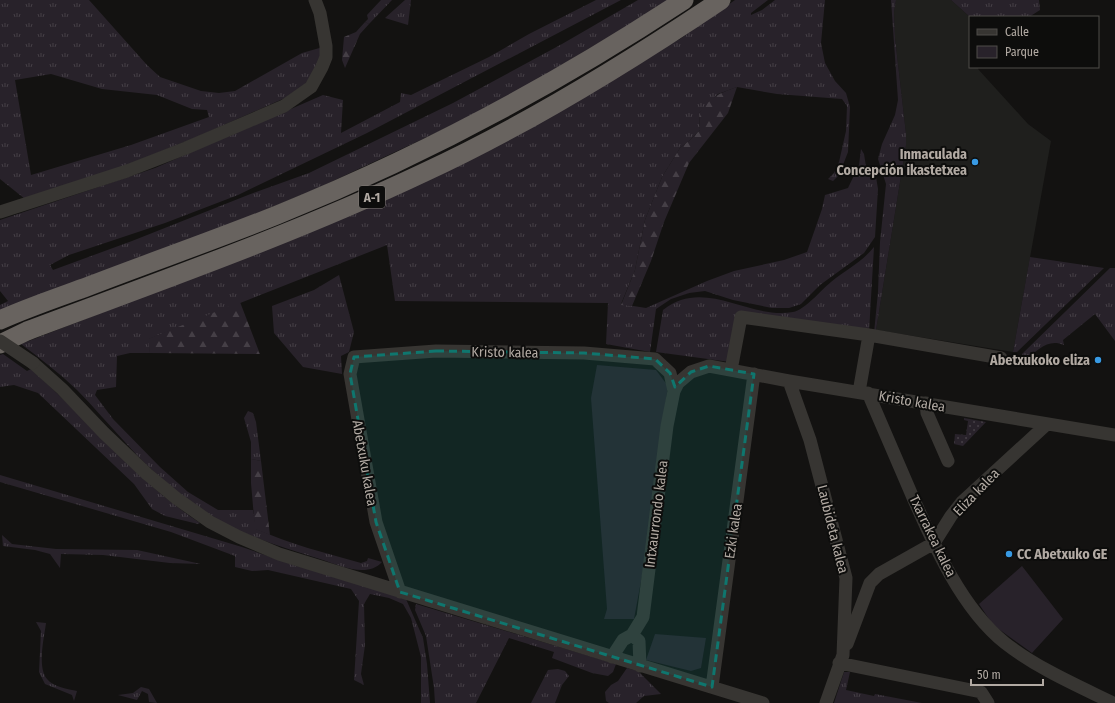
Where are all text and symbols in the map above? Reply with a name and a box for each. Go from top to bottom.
legend [969,16,1099,68]
text: Calle [1005,25,1029,39]
text: Parque [1005,45,1039,59]
place label: Inmaculada Concepción ikastetxea [837,146,967,179]
marker: Inmaculada Concepción ikastetxea [970,157,980,167]
road number: A-1 [359,186,385,208]
street label: Kristo kalea [471,343,539,362]
place label: Abetxukoko eliza [989,352,1090,369]
marker: Abetxukoko eliza [1093,355,1103,365]
street label: Kristo kalea [877,387,947,416]
street label: Abetxuku kalea [349,419,380,508]
street label: Intxaurrondo kalea [641,459,672,569]
street label: Eliza kalea [950,465,1003,520]
street label: Laubideta kalea [813,483,852,575]
street label: Txarrakea kalea [905,493,960,580]
street label: Ezki kalea [721,502,746,560]
place label: CC Abetxuko GE [1017,546,1108,563]
marker: CC Abetxuko GE [1004,549,1014,559]
scale bar [971,661,1043,687]
text: 50 m [977,668,1001,682]

